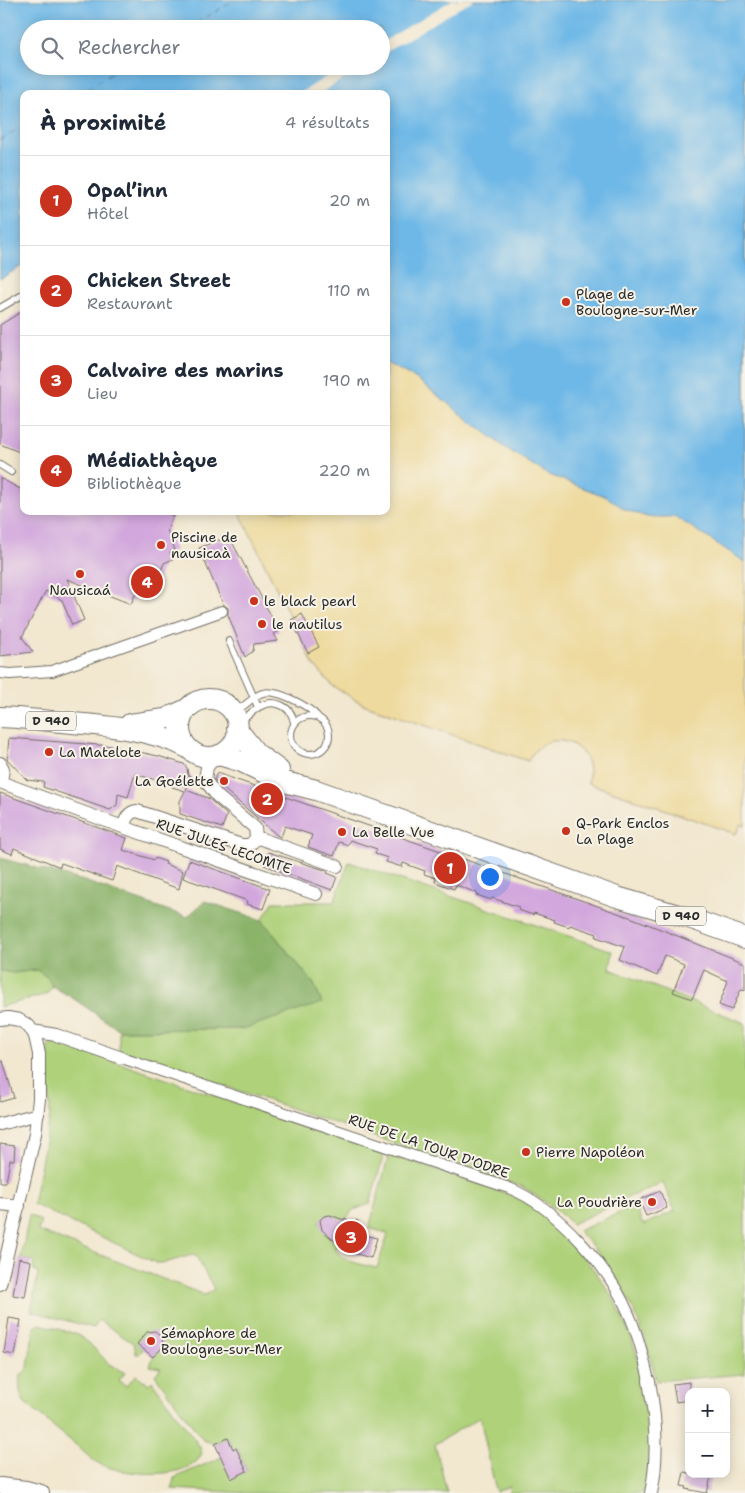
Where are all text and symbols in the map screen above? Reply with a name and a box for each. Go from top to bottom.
search box [20,20,390,75]
icon: search [38,34,66,62]
text: Rechercher [78,35,181,60]
text: À proximité [40,109,166,137]
text: 4 résultats [285,112,370,133]
text: Opal’inn [87,178,168,203]
text: 1 [52,190,60,211]
text: 20 m [329,190,370,211]
text: Hôtel [87,203,129,224]
text: Chicken Street [87,268,231,293]
text: 2 [50,280,62,301]
text: 110 m [327,280,370,301]
place label: Plage de Boulogne-sur-Mer [576,285,698,319]
text: Restaurant [87,293,173,314]
marker: Plage de Boulogne-sur-Mer [560,296,572,308]
text: Calvaire des marins [87,358,284,383]
text: 3 [50,370,62,391]
text: 190 m [323,370,370,391]
text: Lieu [87,383,118,404]
text: Médiathèque [87,448,218,473]
text: 4 [50,460,62,481]
text: 220 m [318,460,370,481]
text: Bibliothèque [87,473,182,494]
place label: Piscine de nausicaà [171,528,238,562]
marker: Piscine de nausicaà [155,539,167,551]
pin: 4 [131,563,163,601]
marker: Nausicaá [74,568,86,580]
place label: Nausicaá [49,581,111,599]
place label: le black pearl [264,592,357,610]
marker: le black pearl [248,595,260,607]
place label: le nautilus [272,615,342,633]
marker: le nautilus [256,618,268,630]
road number: D 940 [26,711,76,730]
place label: La Matelote [59,743,142,761]
marker: La Matelote [43,746,55,758]
place label: La Goélette [135,772,214,790]
marker: La Goélette [218,775,230,787]
pin: 2 [251,780,283,818]
street label: RUE JULES LECOMTE [154,814,294,878]
place label: Q-Park Enclos La Plage [576,814,670,848]
place label: La Belle Vue [352,823,435,841]
marker: Q-Park Enclos La Plage [560,825,572,837]
marker: La Belle Vue [336,826,348,838]
pin: 1 [434,849,466,887]
your location [477,864,503,890]
road number: D 940 [656,906,706,926]
street label: RUE DE LA TOUR D'ODRE [346,1110,512,1182]
place label: Pierre Napoléon [536,1143,645,1161]
marker: Pierre Napoléon [520,1146,532,1158]
place label: La Poudrière [557,1193,642,1211]
marker: La Poudrière [646,1196,658,1208]
pin: 3 [335,1218,367,1256]
place label: Sémaphore de Boulogne-sur-Mer [161,1324,283,1358]
marker: Sémaphore de Boulogne-sur-Mer [145,1335,157,1347]
map controls [685,1388,730,1478]
button: + [685,1388,730,1433]
button: − [685,1433,730,1478]

